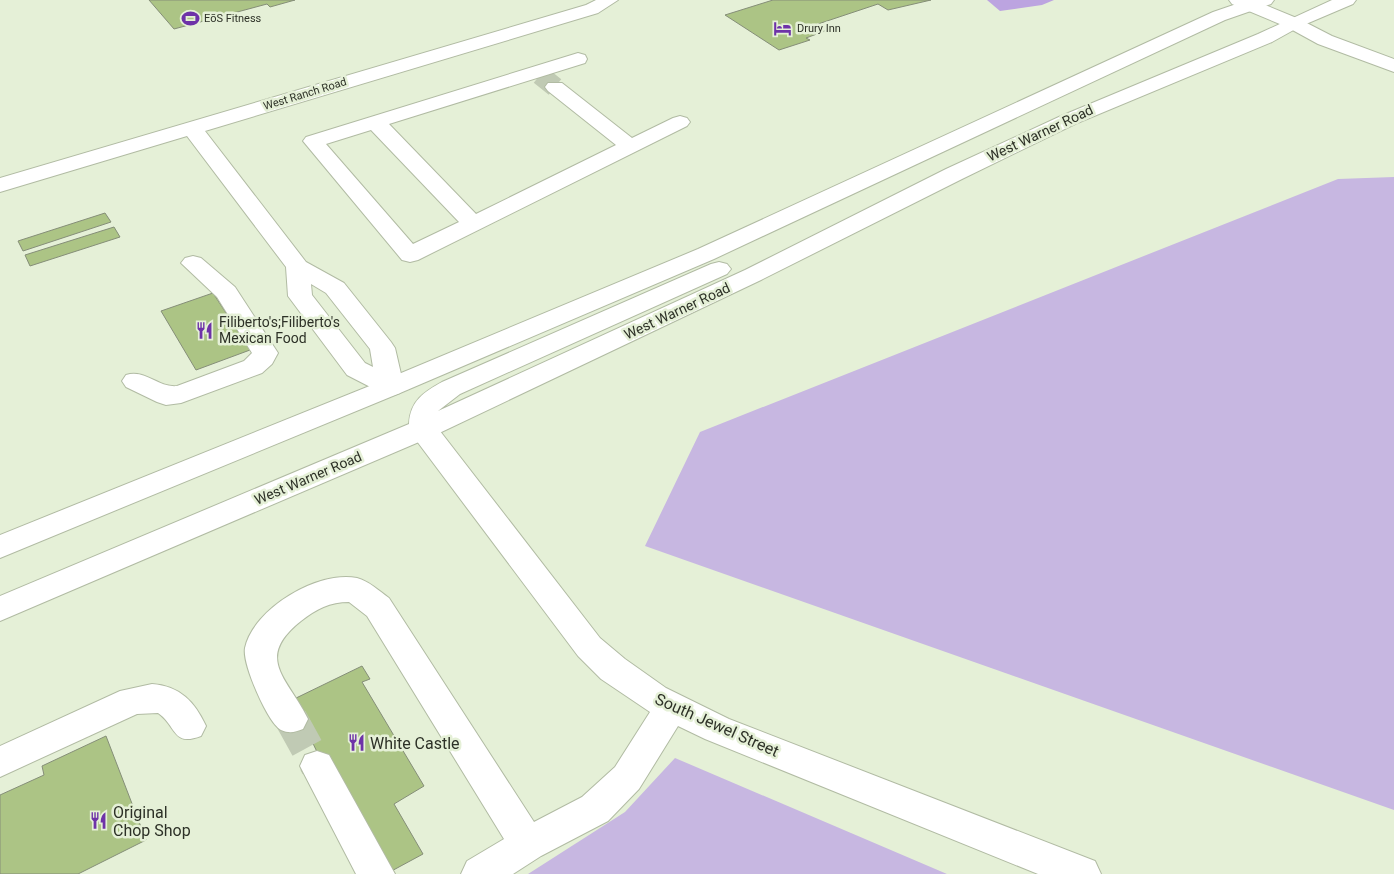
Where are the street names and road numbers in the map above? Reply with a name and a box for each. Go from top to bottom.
street label: West Ranch Road [262,75,348,113]
street label: West Warner Road [985,101,1095,165]
street label: West Warner Road [622,279,732,343]
street label: West Warner Road [252,448,364,508]
street label: South Jewel Street [652,689,782,761]

